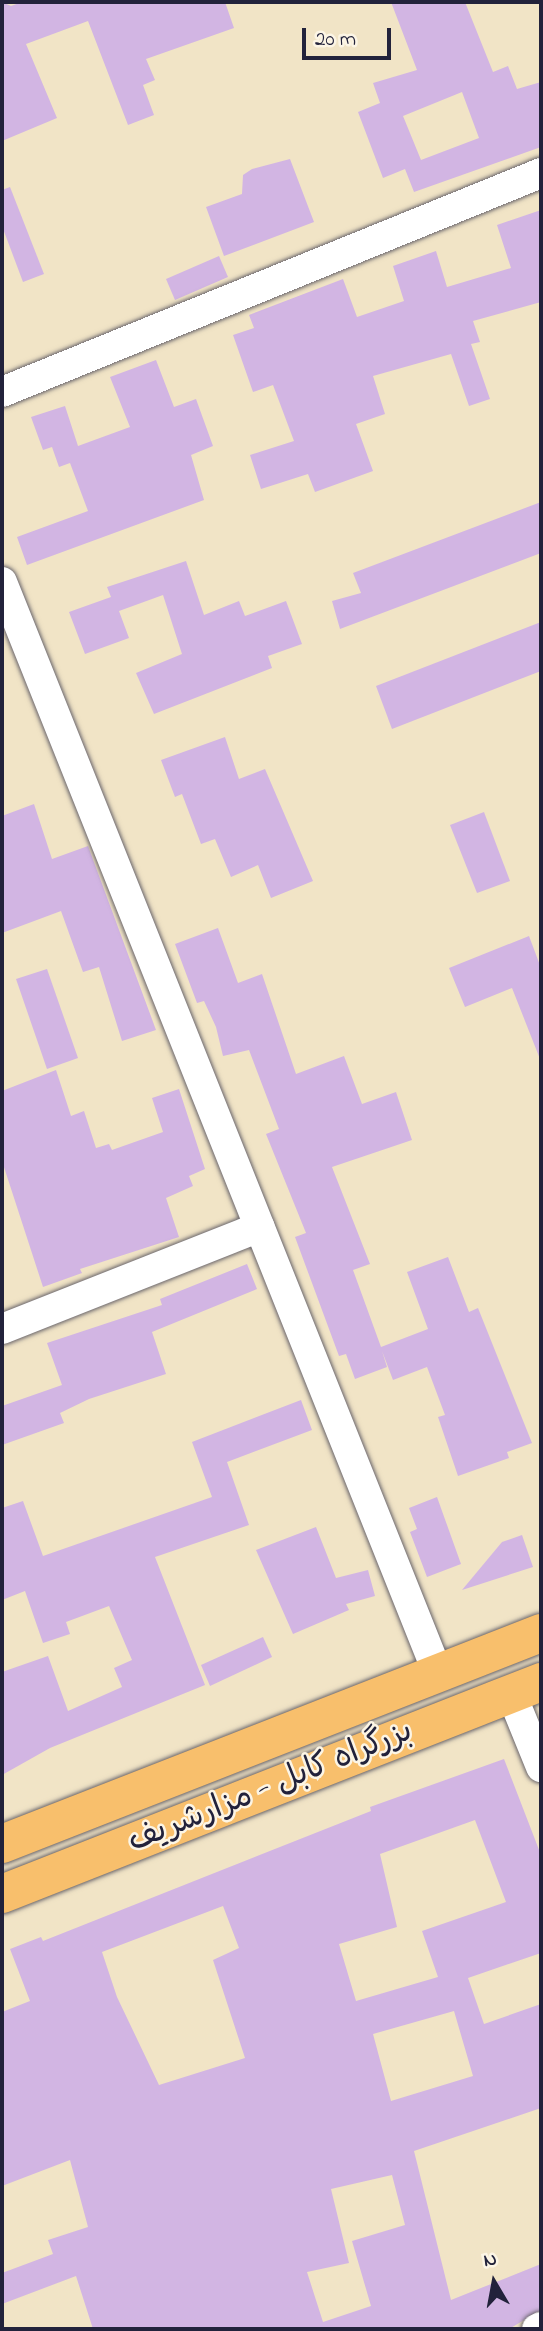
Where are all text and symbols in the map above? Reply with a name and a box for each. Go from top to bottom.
scale bar [305,14,394,58]
text: 20 m [315,25,356,55]
street label: بزرگراه کابل - مزارشریف [123,1713,419,1863]
text: N [482,2246,499,2275]
north arrow [459,2247,529,2317]

